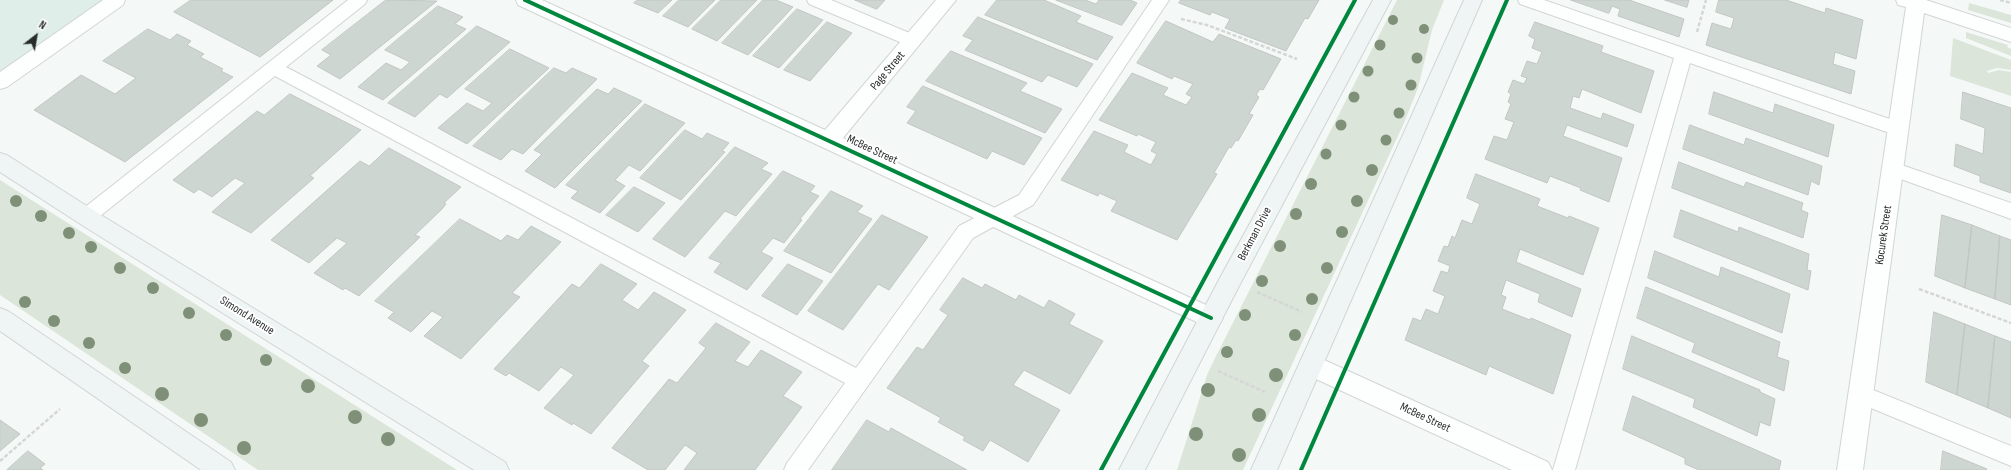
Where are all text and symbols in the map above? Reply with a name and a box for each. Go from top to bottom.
north arrow [16,16,56,56]
text: N [37,18,48,32]
street label: Page Street [868,49,908,93]
street label: McBee Street [844,132,900,168]
street label: Kocurek Street [1873,204,1895,266]
street label: Berkman Drive [1235,205,1275,263]
street label: Simond Avenue [217,294,277,338]
street label: McBee Street [1397,400,1453,436]

